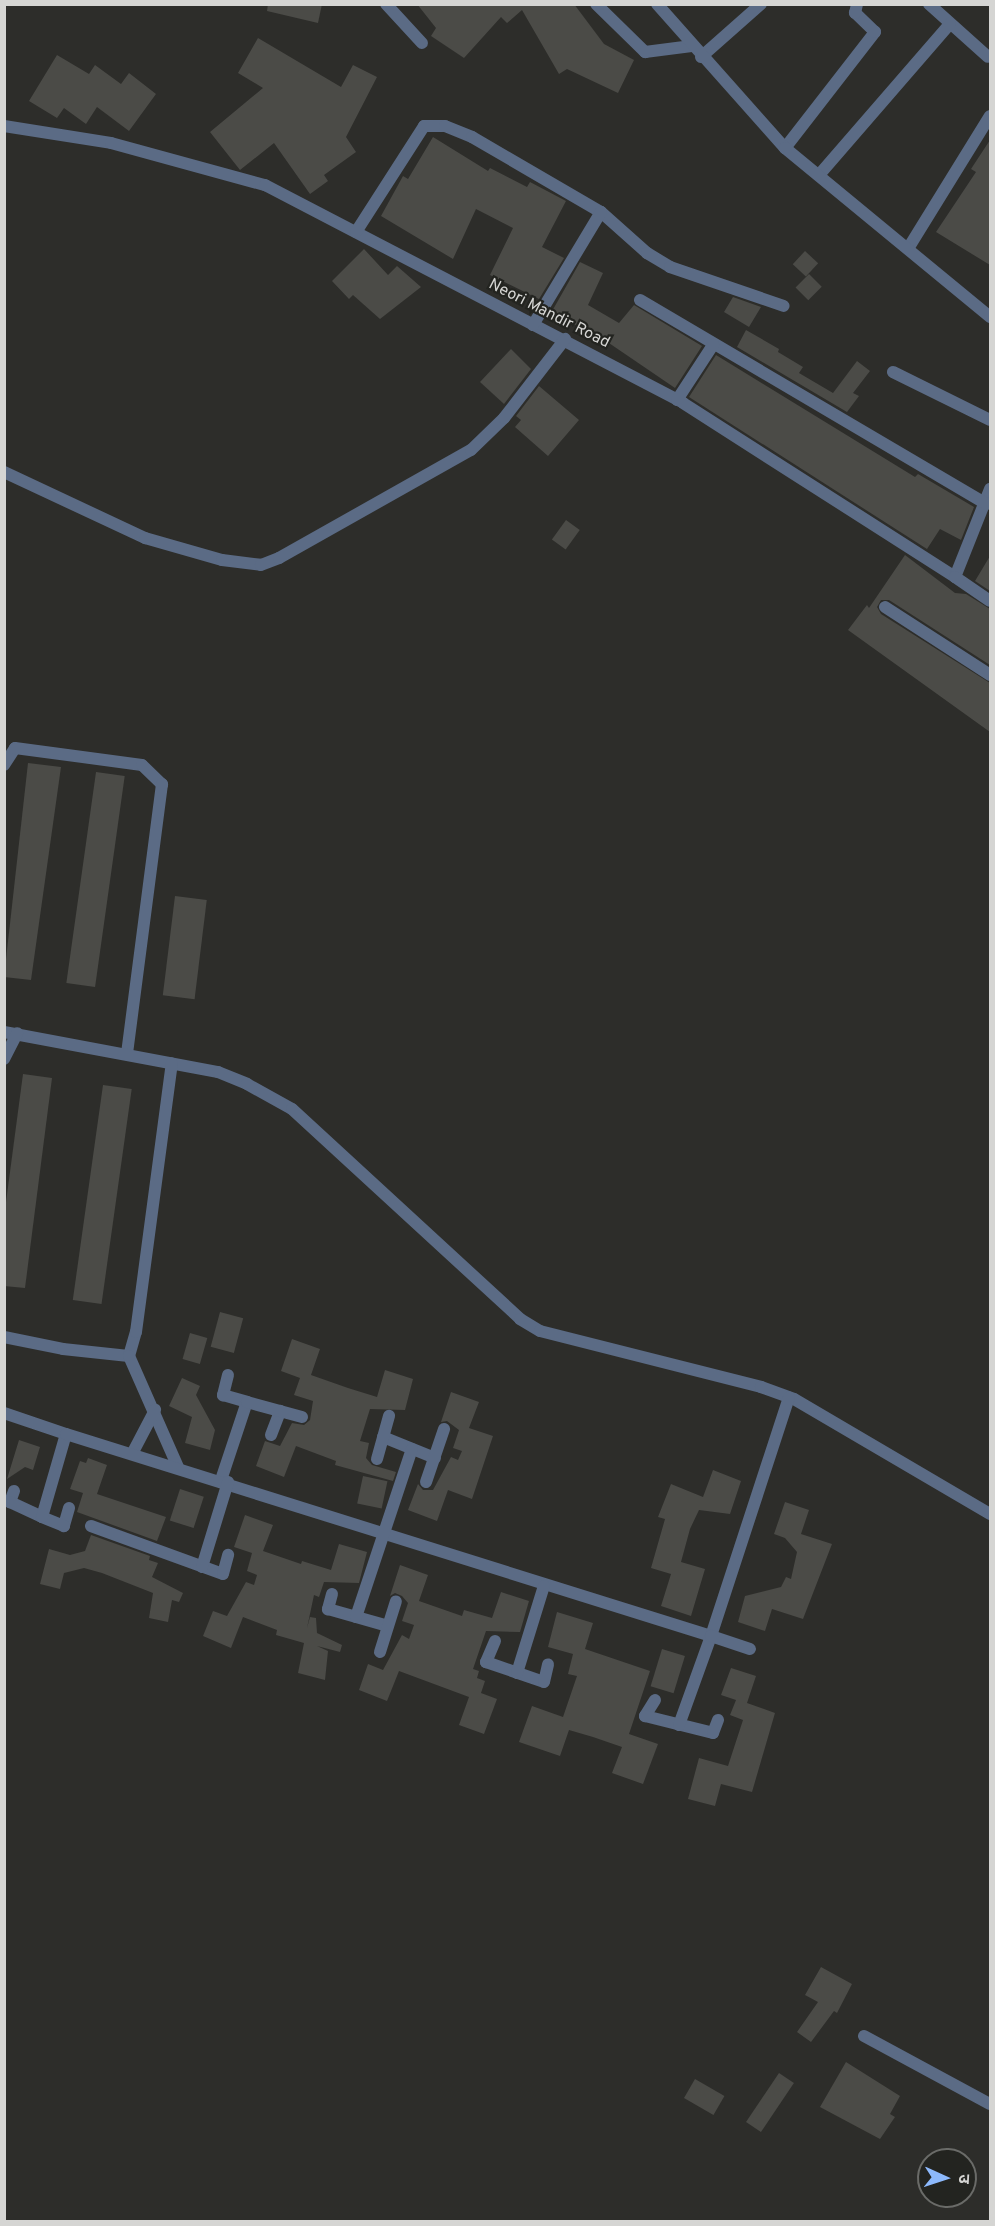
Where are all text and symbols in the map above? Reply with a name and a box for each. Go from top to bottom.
street label: Neori Mandir Road [485,275,613,353]
north arrow [917,2148,977,2208]
text: उ [953,2174,973,2184]

